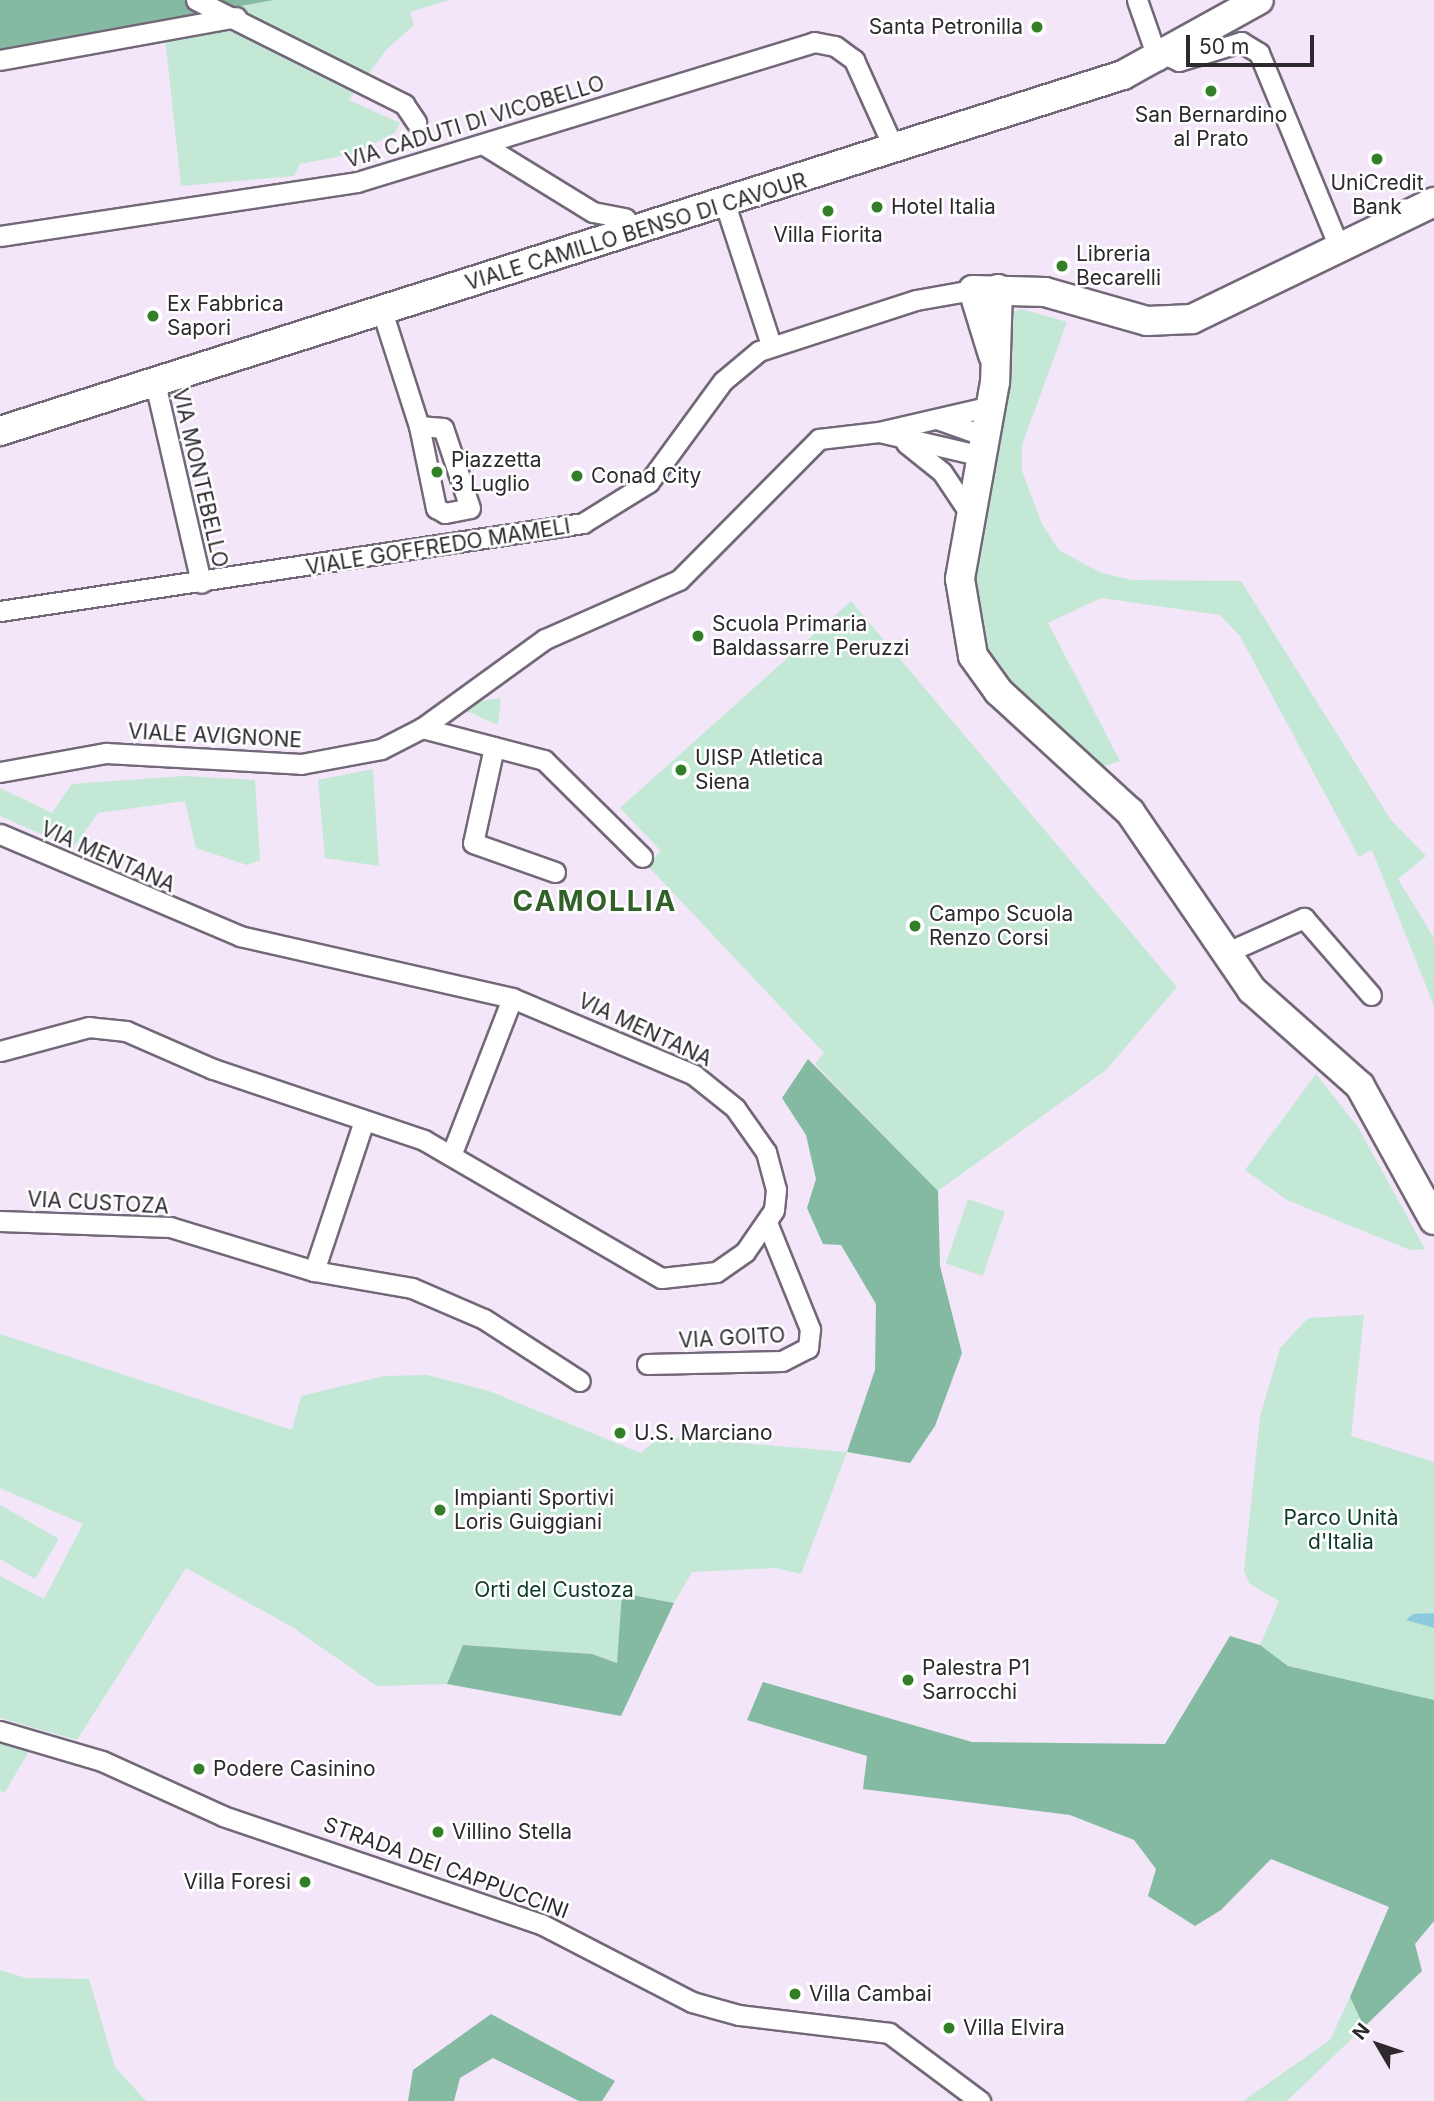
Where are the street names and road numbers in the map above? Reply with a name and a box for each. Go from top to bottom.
street label: VIA CADUTI DI VICOBELLO [342,71,608,173]
street label: VIALE CAMILLO BENSO DI CAVOUR [462,168,810,296]
street label: VIA MONTEBELLO [167,386,233,570]
street label: VIALE GOFFREDO MAMELI [304,514,572,580]
street label: VIALE AVIGNONE [127,719,303,753]
street label: VIA MENTANA [37,816,179,898]
street label: VIA MENTANA [574,988,716,1072]
street label: VIA CUSTOZA [27,1187,169,1219]
street label: VIA GOITO [678,1323,786,1353]
street label: STRADA DEI CAPPUCCINI [320,1812,572,1924]

